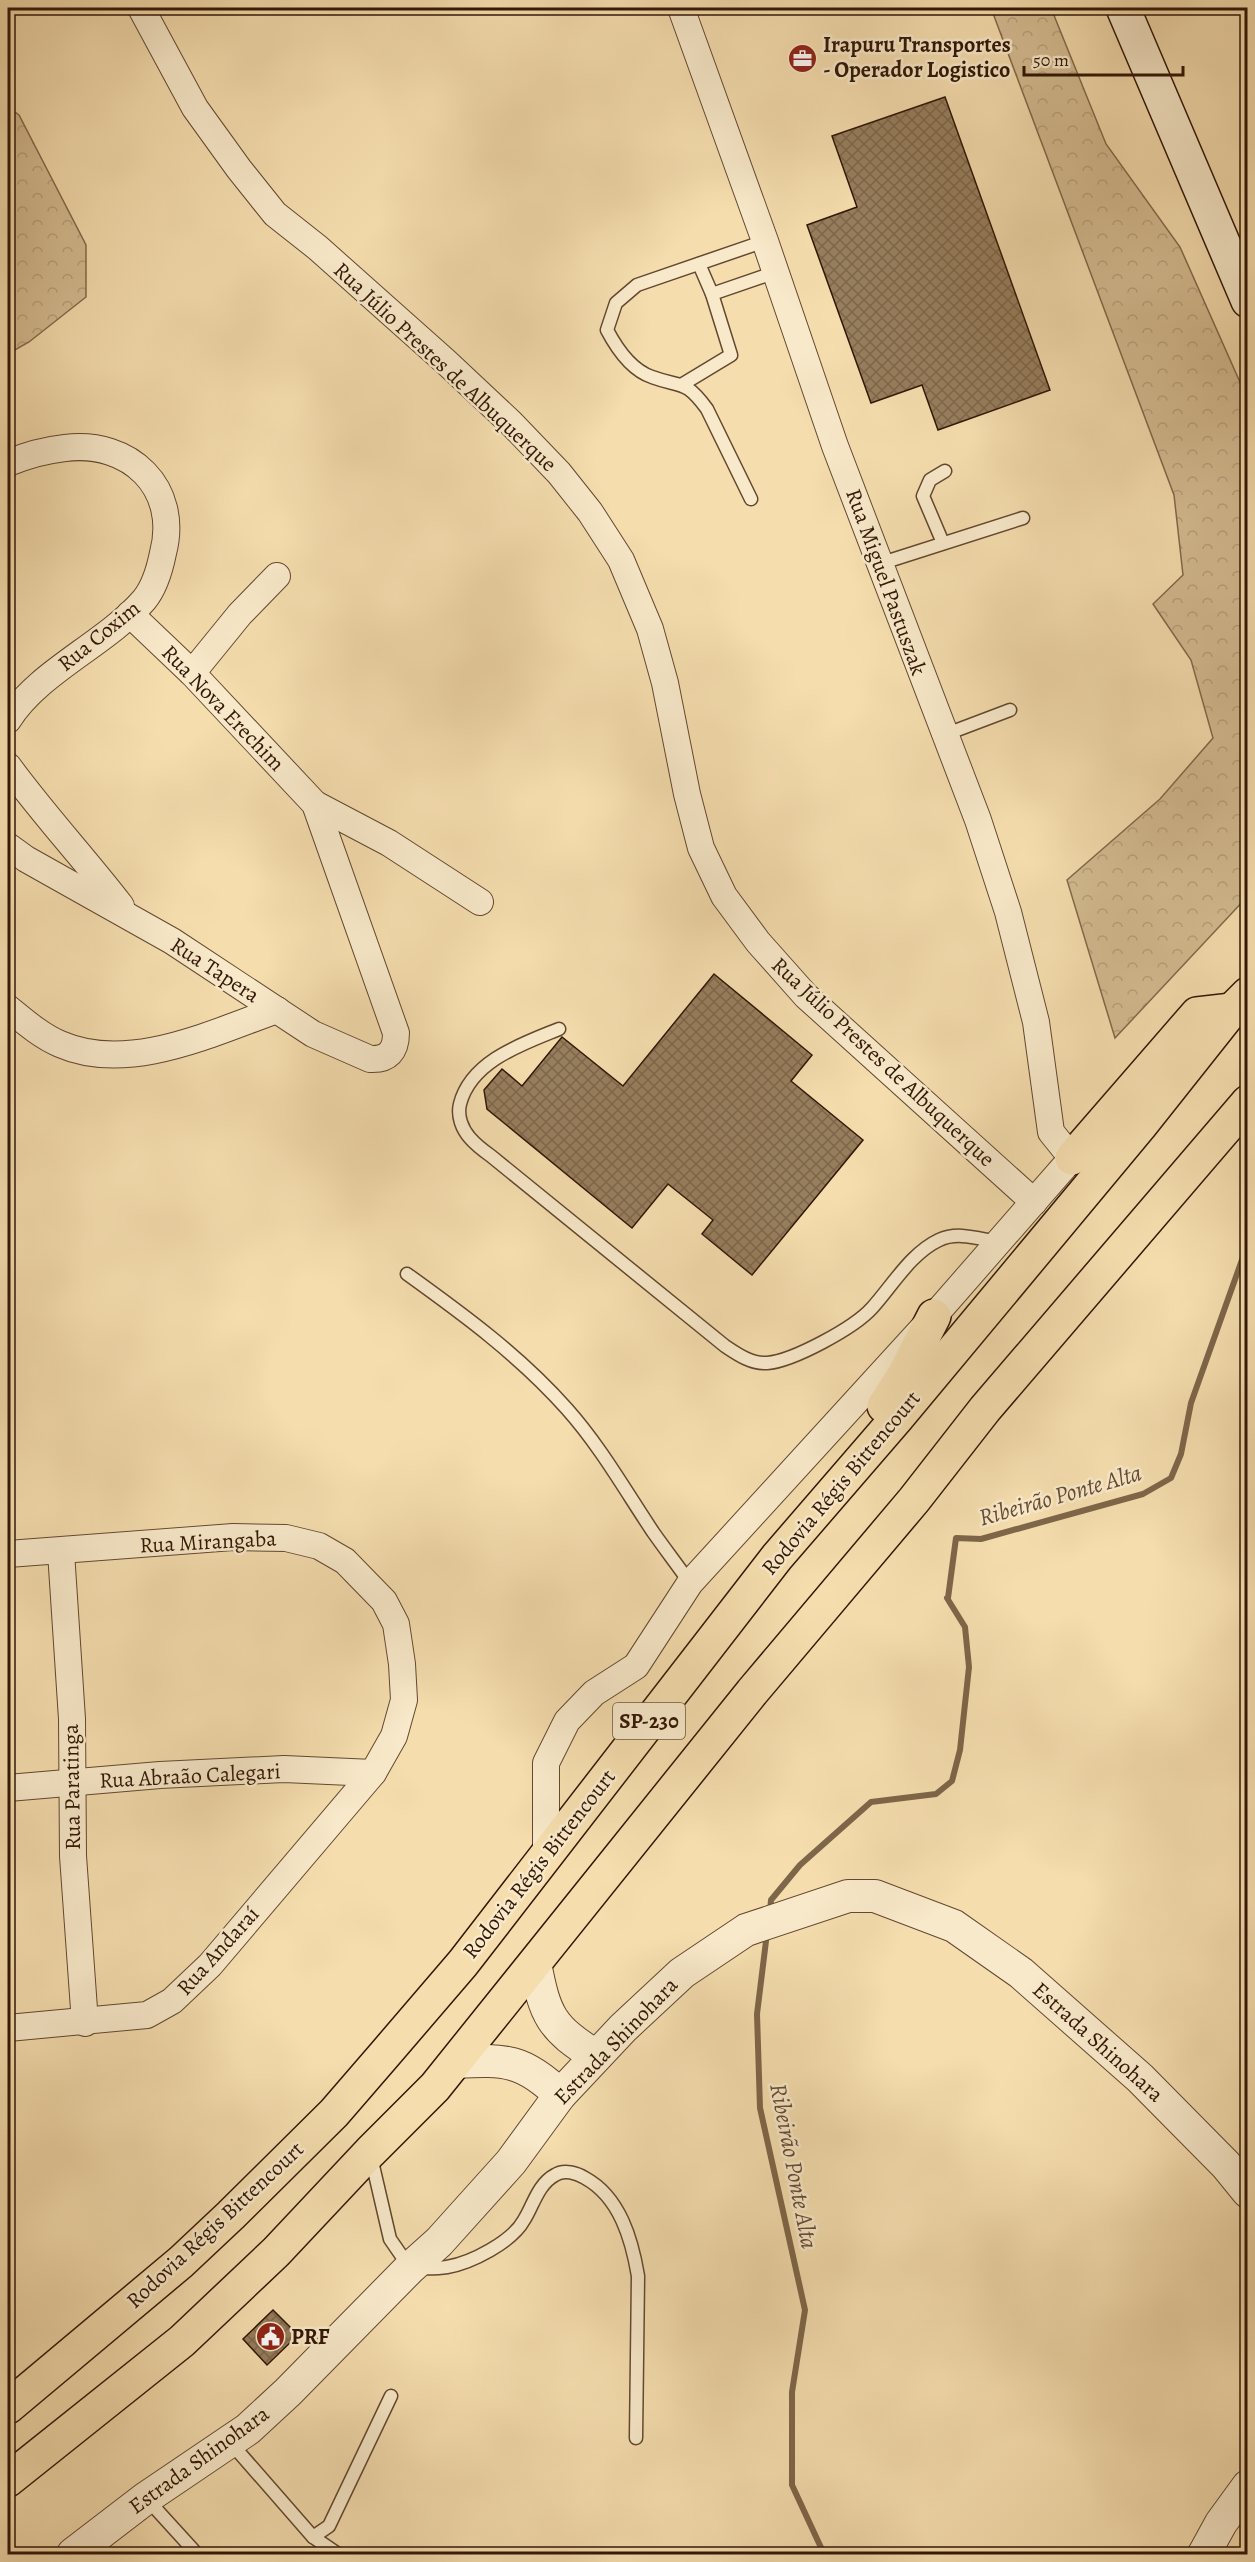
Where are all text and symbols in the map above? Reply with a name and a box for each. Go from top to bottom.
place label: Irapuru Transportes - Operador Logistico [823,30,1011,85]
scale bar [1024,39,1183,77]
office icon: Irapuru Transportes - Operador Logistico [786,42,818,74]
text: 50 m [1033,48,1069,72]
street label: Rua Júlio Prestes de Albuquerque [327,255,563,479]
street label: Rua Miguel Pastuszak [838,485,934,680]
street label: Rua Coxim [51,593,147,679]
street label: Rua Nova Erechim [155,638,291,778]
street label: Rua Tapera [165,930,266,1010]
street label: Rua Júlio Prestes de Albuquerque [765,950,1001,1174]
street label: Rodovia Régis Bittencourt [755,1384,927,1582]
water label: Ribeirão Ponte Alta [975,1456,1145,1534]
street label: Rua Mirangaba [139,1523,278,1561]
road number: SP-230 [613,1703,685,1739]
street label: Rua Paratinga [56,1723,88,1850]
street label: Rua Abraão Calegari [99,1756,281,1796]
street label: Rodovia Régis Bittencourt [456,1763,622,1965]
street label: Rua Andaraí [170,1900,266,2002]
street label: Estrada Shinohara [547,1970,685,2111]
street label: Estrada Shinohara [1026,1975,1171,2109]
water label: Ribeirão Ponte Alta [762,2081,826,2251]
street label: Rodovia Régis Bittencourt [120,2135,310,2315]
public building icon: PRF [254,2321,286,2353]
place label: PRF [291,2322,330,2352]
street label: Estrada Shinohara [123,2398,276,2521]

